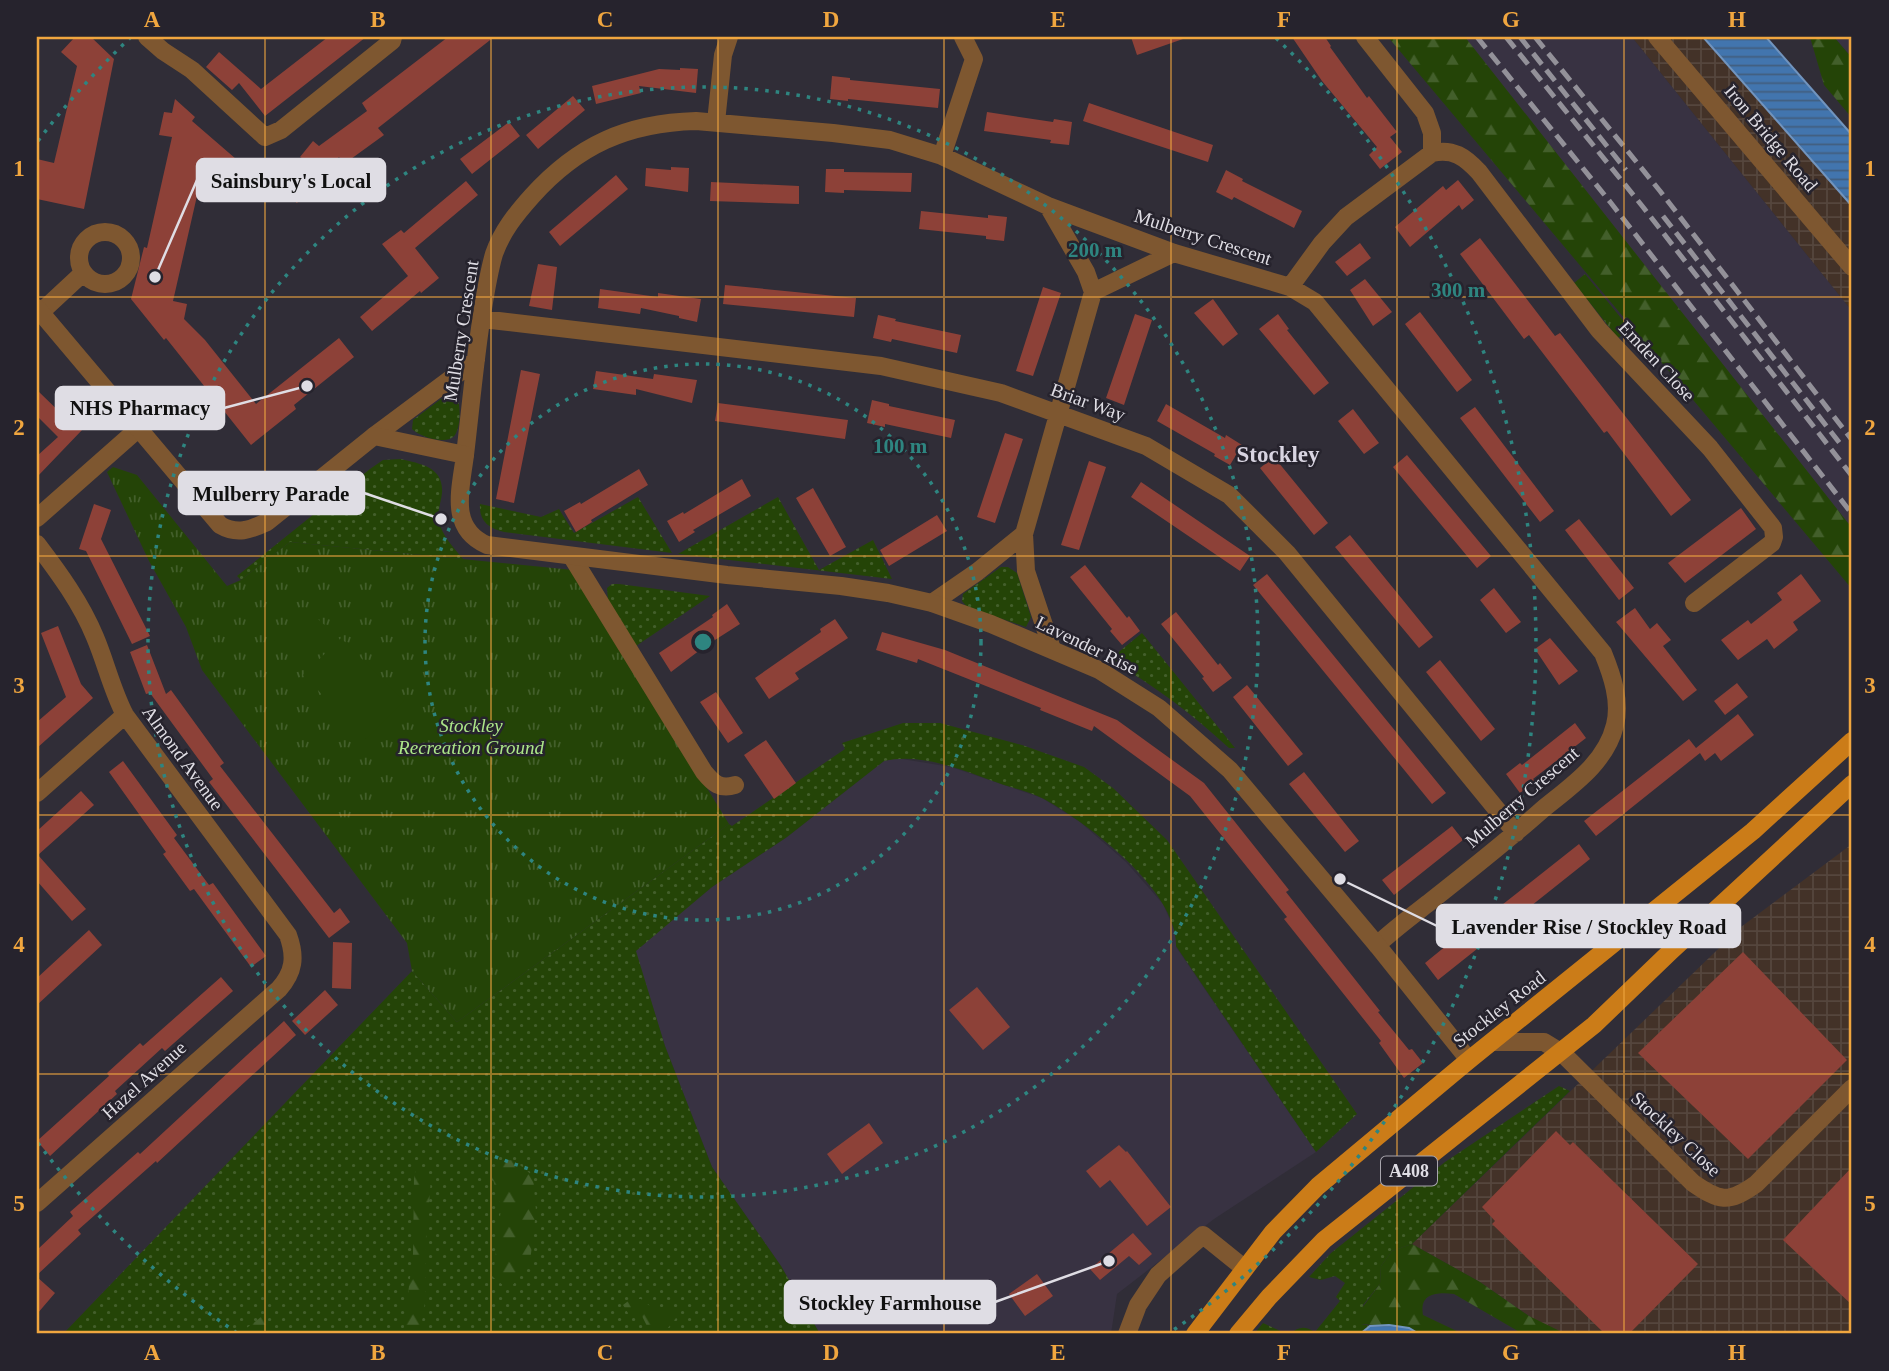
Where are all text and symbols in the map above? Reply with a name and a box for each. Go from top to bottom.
text: A [144,7,161,32]
text: B [370,7,386,32]
text: C [597,7,613,32]
text: D [823,7,839,32]
text: E [1050,7,1066,32]
text: F [1277,7,1291,32]
text: G [1502,7,1520,32]
text: H [1728,7,1746,32]
street label: Iron Bridge Road [1720,80,1822,196]
text: 1 [13,156,25,181]
text: 1 [1864,156,1876,181]
callout: Sainsbury's Local [197,159,385,201]
text: Sainsbury's Local [211,169,371,193]
street label: Mulberry Crescent [1132,205,1275,269]
text: 200 m [1068,238,1123,262]
street label: Mulberry Crescent [439,258,483,403]
text: 300 m [1431,278,1486,302]
street label: Emden Close [1615,317,1699,405]
street label: Briar Way [1048,379,1129,425]
callout: NHS Pharmacy [56,387,224,429]
text: NHS Pharmacy [70,396,211,420]
text: 2 [13,415,25,440]
text: 2 [1864,415,1876,440]
text: 100 m [873,434,928,458]
district label: Stockley [1236,442,1320,467]
callout: Mulberry Parade [179,472,364,514]
text: Mulberry Parade [193,482,349,506]
street label: Lavender Rise [1033,611,1141,679]
centre of rings [691,630,715,654]
text: 3 [13,673,25,698]
text: 3 [1864,673,1876,698]
street label: Almond Avenue [138,702,228,814]
park label: Stockley Recreation Ground [397,715,544,758]
street label: Mulberry Crescent [1461,742,1583,852]
callout: Lavender Rise / Stockley Road [1437,905,1740,947]
text: Lavender Rise / Stockley Road [1452,915,1727,939]
text: 4 [13,932,25,957]
text: 4 [1864,932,1876,957]
street label: Stockley Road [1449,966,1550,1052]
street label: Hazel Avenue [98,1037,190,1123]
street label: Stockley Close [1627,1087,1725,1181]
road number: A408 [1381,1156,1437,1186]
text: 5 [13,1191,25,1216]
text: 5 [1864,1191,1876,1216]
callout: Stockley Farmhouse [785,1281,995,1323]
text: Stockley Farmhouse [799,1291,981,1315]
text: A [144,1340,161,1365]
text: B [370,1340,386,1365]
text: C [597,1340,613,1365]
text: D [823,1340,839,1365]
text: E [1050,1340,1066,1365]
text: F [1277,1340,1291,1365]
text: G [1502,1340,1520,1365]
text: H [1728,1340,1746,1365]

